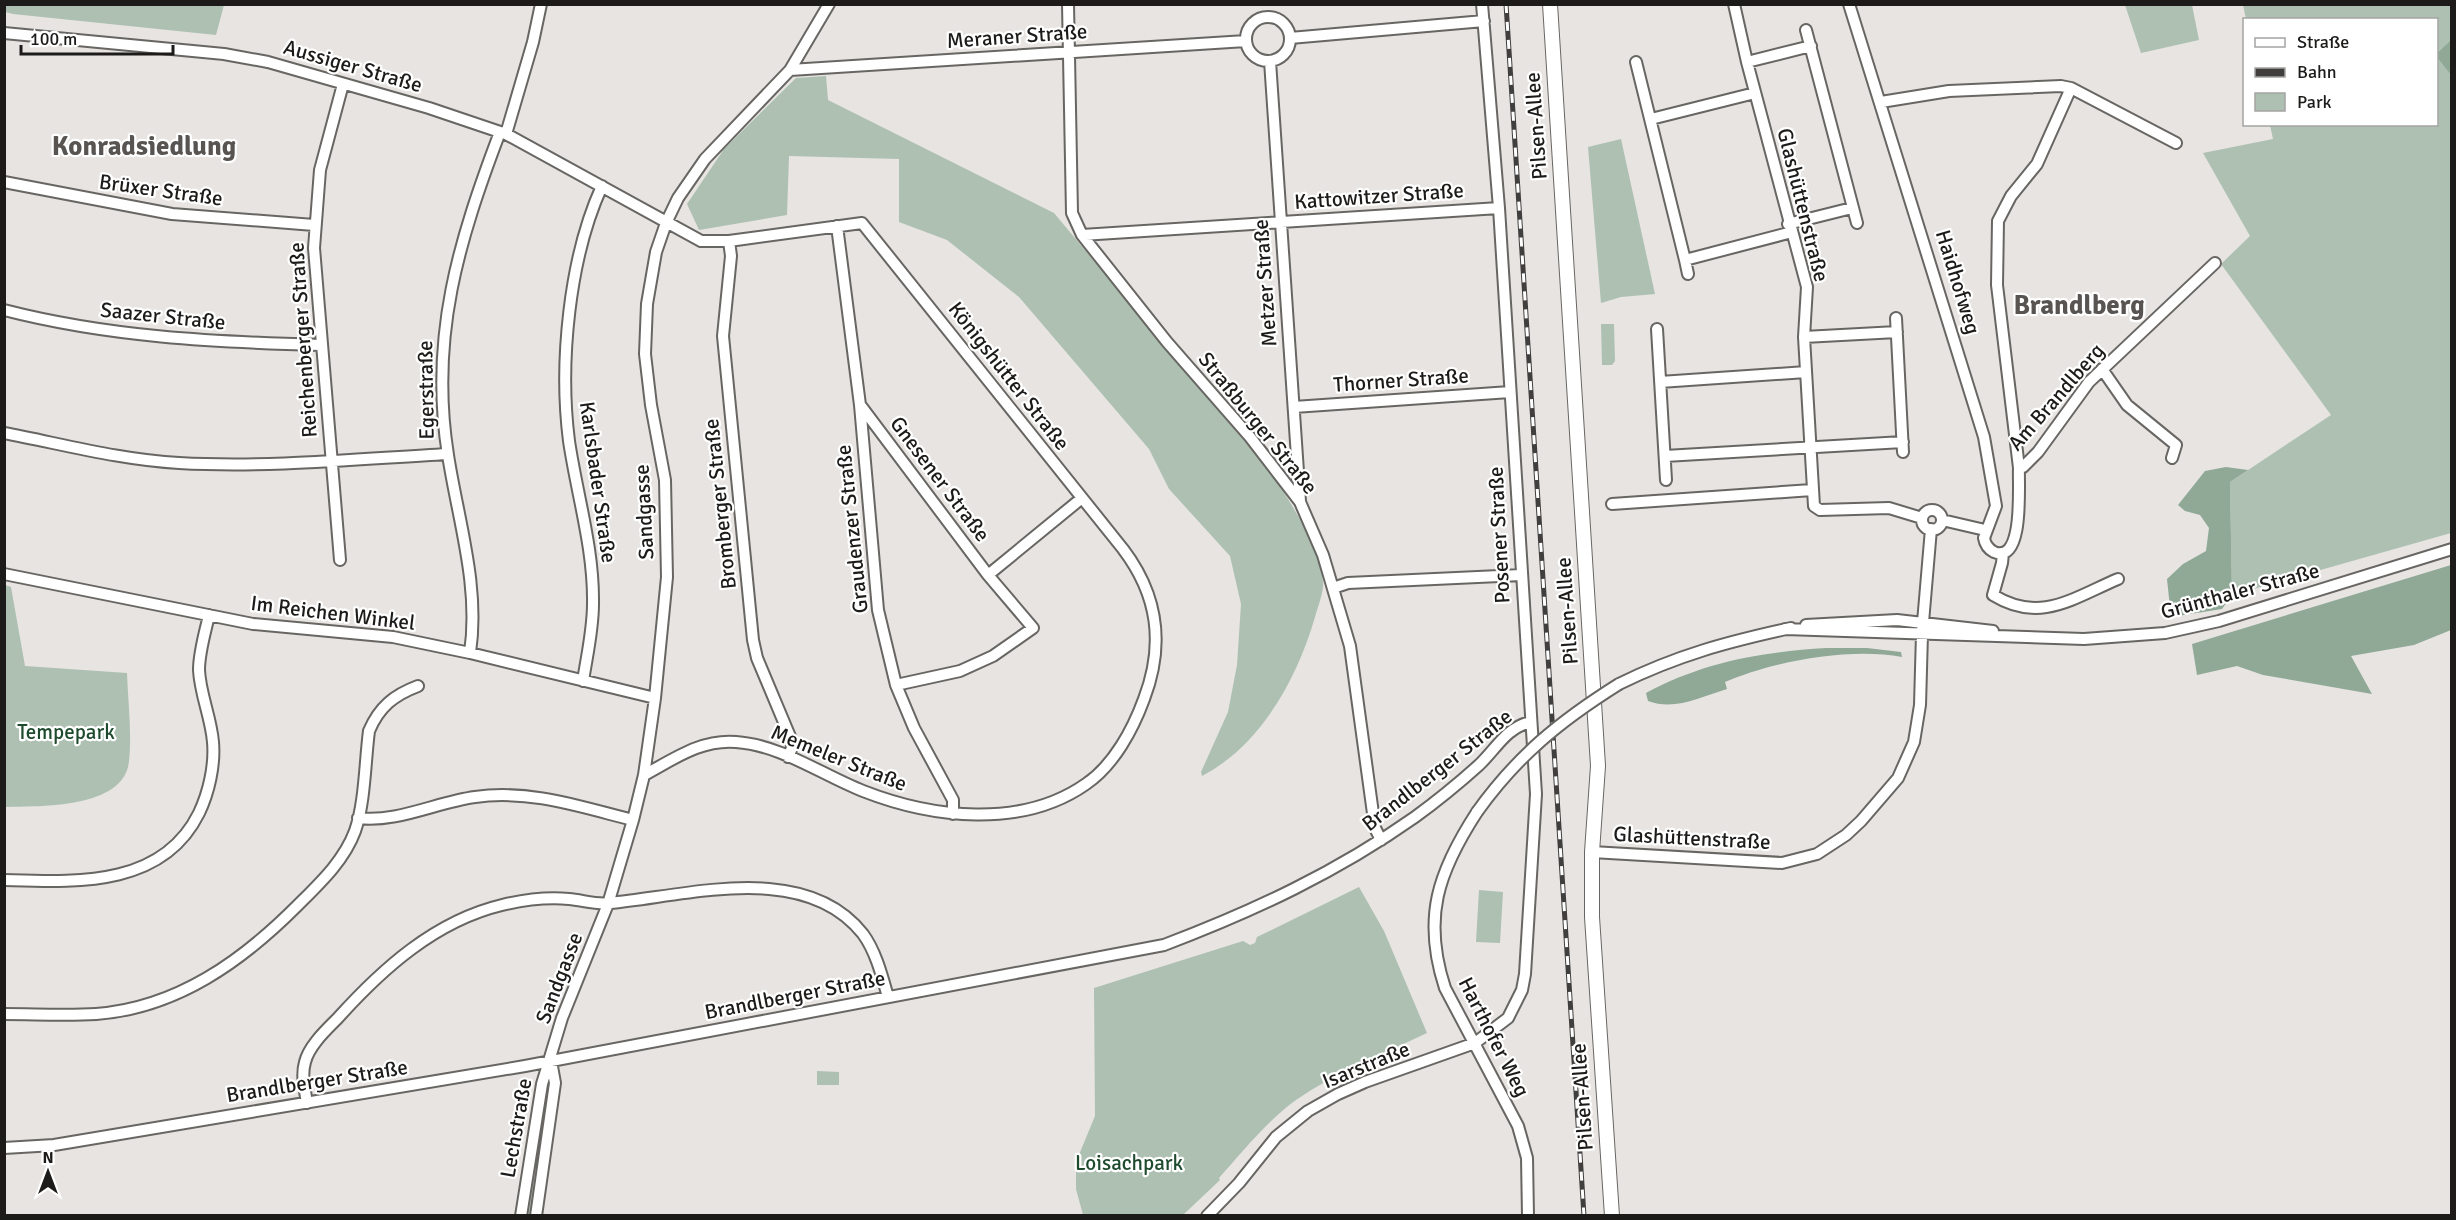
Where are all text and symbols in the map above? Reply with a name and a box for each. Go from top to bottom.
scale bar [21,18,172,56]
street label: Meraner Straße [946,18,1088,54]
legend [2243,18,2438,126]
text: 100 m [30,28,77,50]
text: Straße [2297,31,2349,53]
street label: Aussiger Straße [281,34,425,98]
text: Bahn [2297,61,2337,83]
street label: Pilsen-Allee [1519,71,1553,181]
text: Park [2297,91,2332,113]
street label: Glashüttenstraße [1771,126,1835,284]
district label: Konradsiedlung [52,130,236,163]
street label: Brüxer Straße [97,168,225,212]
street label: Kattowitzer Straße [1293,177,1465,215]
street label: Metzer Straße [1248,218,1282,348]
street label: Haidhofweg [1930,227,1986,337]
street label: Reichenberger Straße [283,241,323,439]
district label: Brandlberg [2013,289,2145,322]
street label: Saazer Straße [99,296,227,336]
street label: Königshütter Straße [943,296,1075,456]
street label: Am Brandlberg [2002,338,2110,456]
street label: Egerstraße [412,340,440,440]
street label: Straßburger Straße [1193,347,1323,499]
street label: Thorner Straße [1332,362,1470,398]
street label: Karlsbader Straße [574,400,622,564]
street label: Gnesener Straße [884,411,996,547]
street label: Bromberger Straße [698,417,742,591]
street label: Graudenzer Straße [830,444,874,614]
street label: Sandgasse [629,464,659,560]
street label: Posener Straße [1482,466,1516,604]
street label: Pilsen-Allee [1550,556,1584,666]
street label: Grünthaler Straße [2158,557,2322,625]
street label: Im Reichen Winkel [249,590,417,636]
street label: Brandlberger Straße [1357,703,1517,837]
park label: Tempepark [17,719,115,745]
street label: Memeler Straße [767,719,911,797]
street label: Glashüttenstraße [1613,821,1771,855]
street label: Sandgasse [530,929,588,1027]
street label: Brandlberger Straße [703,965,887,1025]
street label: Harthofer Weg [1453,973,1535,1101]
street label: Isarstraße [1318,1036,1414,1094]
street label: Pilsen-Allee [1565,1042,1599,1152]
street label: Brandlberger Straße [224,1054,410,1108]
street label: Lechstraße [494,1076,538,1180]
north arrow [18,1142,78,1202]
text: N [42,1148,54,1168]
park label: Loisachpark [1075,1150,1184,1176]

